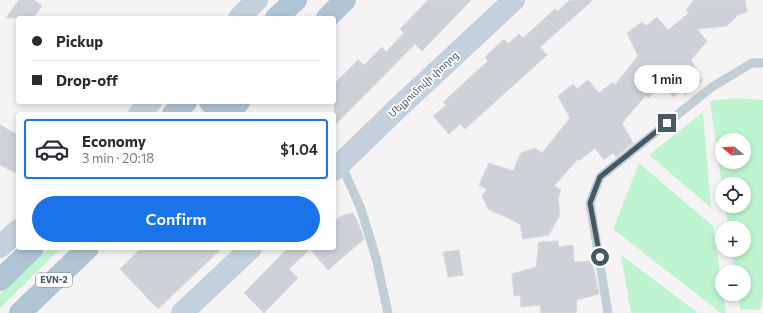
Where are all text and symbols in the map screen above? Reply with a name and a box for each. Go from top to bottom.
text: Pickup [56,32,103,50]
street label: Մելքումովի փողոց [386,49,460,119]
callout: 1 min [634,65,700,93]
text: Drop-off [56,71,118,89]
text: 1 min [652,71,682,87]
route end [658,114,676,132]
icon: car [34,131,70,167]
text: Economy [82,132,146,150]
north arrow [715,133,751,169]
map controls [715,133,751,301]
text: $1.04 [280,140,318,158]
text: 3 min · 20:18 [82,150,154,166]
button: locate [715,177,751,213]
button: Confirm [32,196,320,242]
button: + [715,221,751,257]
route start [591,248,609,266]
button: − [715,265,751,301]
road number: EVN-2 [36,273,72,287]

